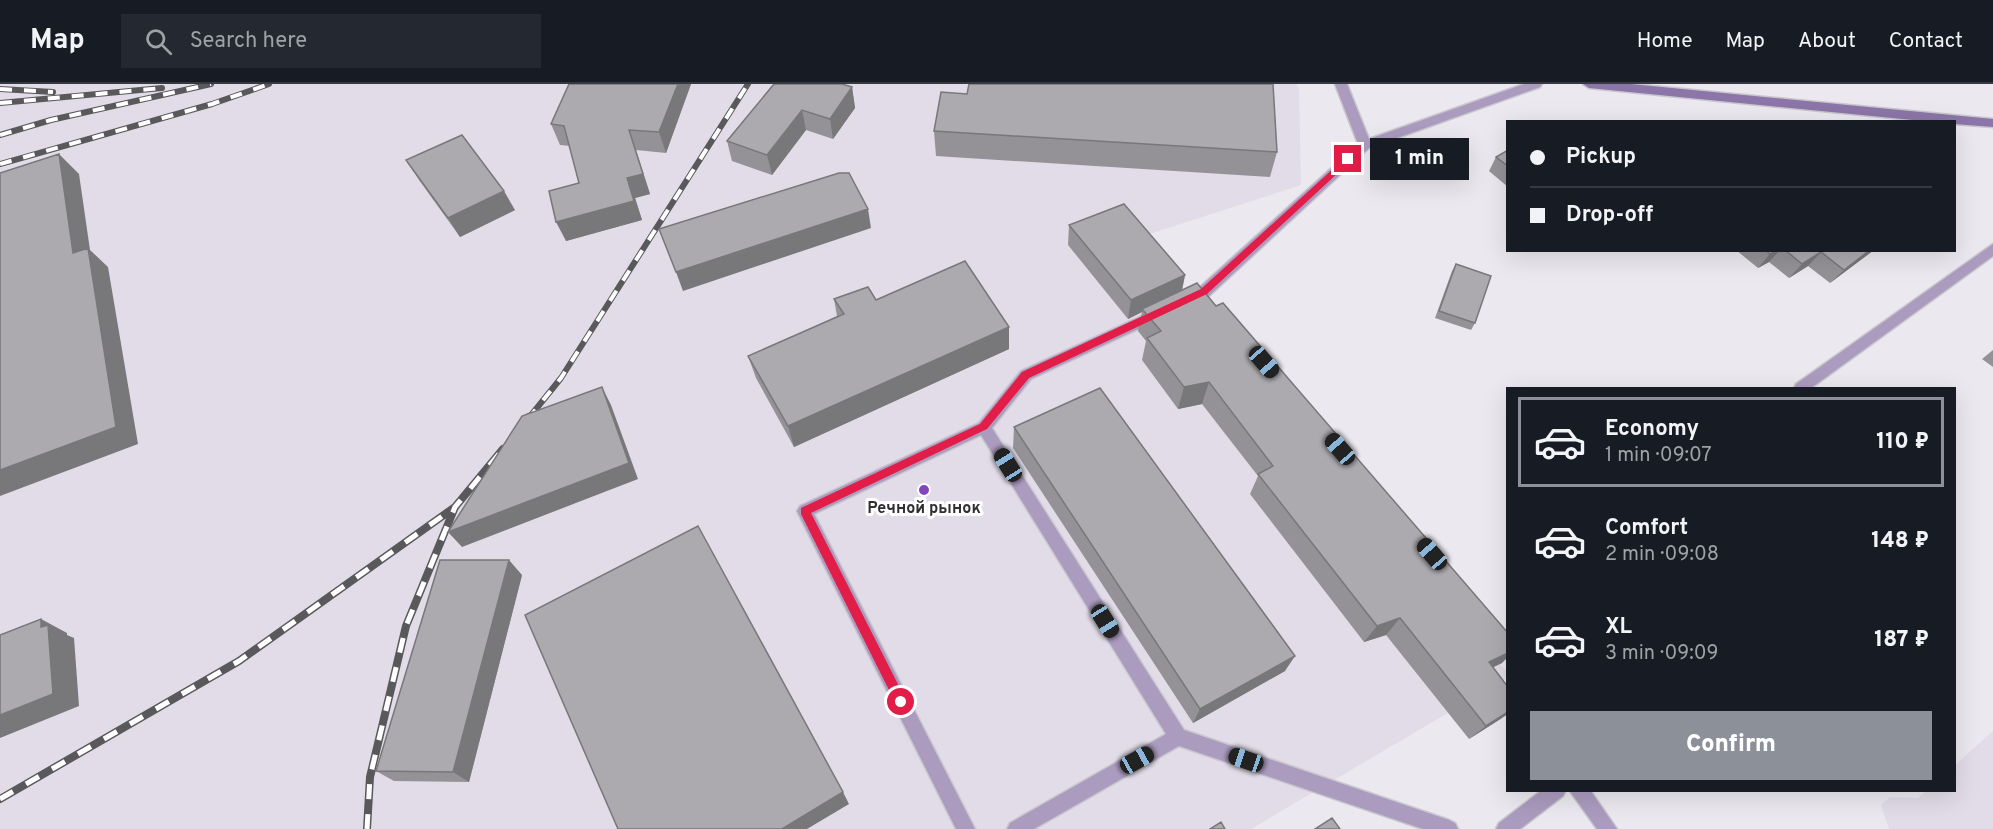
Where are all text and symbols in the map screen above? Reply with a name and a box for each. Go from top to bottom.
search box [121,14,541,68]
text: Map [30,23,85,59]
icon: search [142,25,175,58]
text: Search here [190,28,307,55]
text: Home [1637,28,1693,55]
text: Map [1726,28,1765,55]
text: About [1798,28,1856,55]
text: Contact [1889,28,1963,55]
callout: 1 min [1369,138,1468,180]
text: Pickup [1566,144,1636,171]
route end [1334,145,1361,172]
text: 1 min [1395,146,1444,172]
text: Drop-off [1566,202,1653,229]
car [1245,343,1283,381]
icon: car [1533,415,1587,469]
text: Economy [1605,416,1699,443]
text: 110 ₽ [1876,429,1929,456]
car [1321,430,1359,468]
text: 1 min · 09:07 [1605,443,1712,469]
car [991,445,1025,485]
marker: Речной рынок [917,483,931,497]
place label: Речной рынок [867,499,981,519]
icon: car [1533,514,1587,568]
text: Comfort [1605,515,1688,542]
text: 148 ₽ [1871,528,1929,555]
car [1413,535,1451,573]
text: 2 min · 09:08 [1605,542,1719,568]
car [1088,601,1122,641]
icon: car [1533,613,1587,667]
text: XL [1605,614,1632,641]
text: 187 ₽ [1874,627,1929,654]
text: 3 min · 09:09 [1605,641,1718,667]
route start [887,688,914,715]
button: Confirm [1530,711,1932,780]
car [1117,743,1157,777]
car [1226,746,1266,774]

